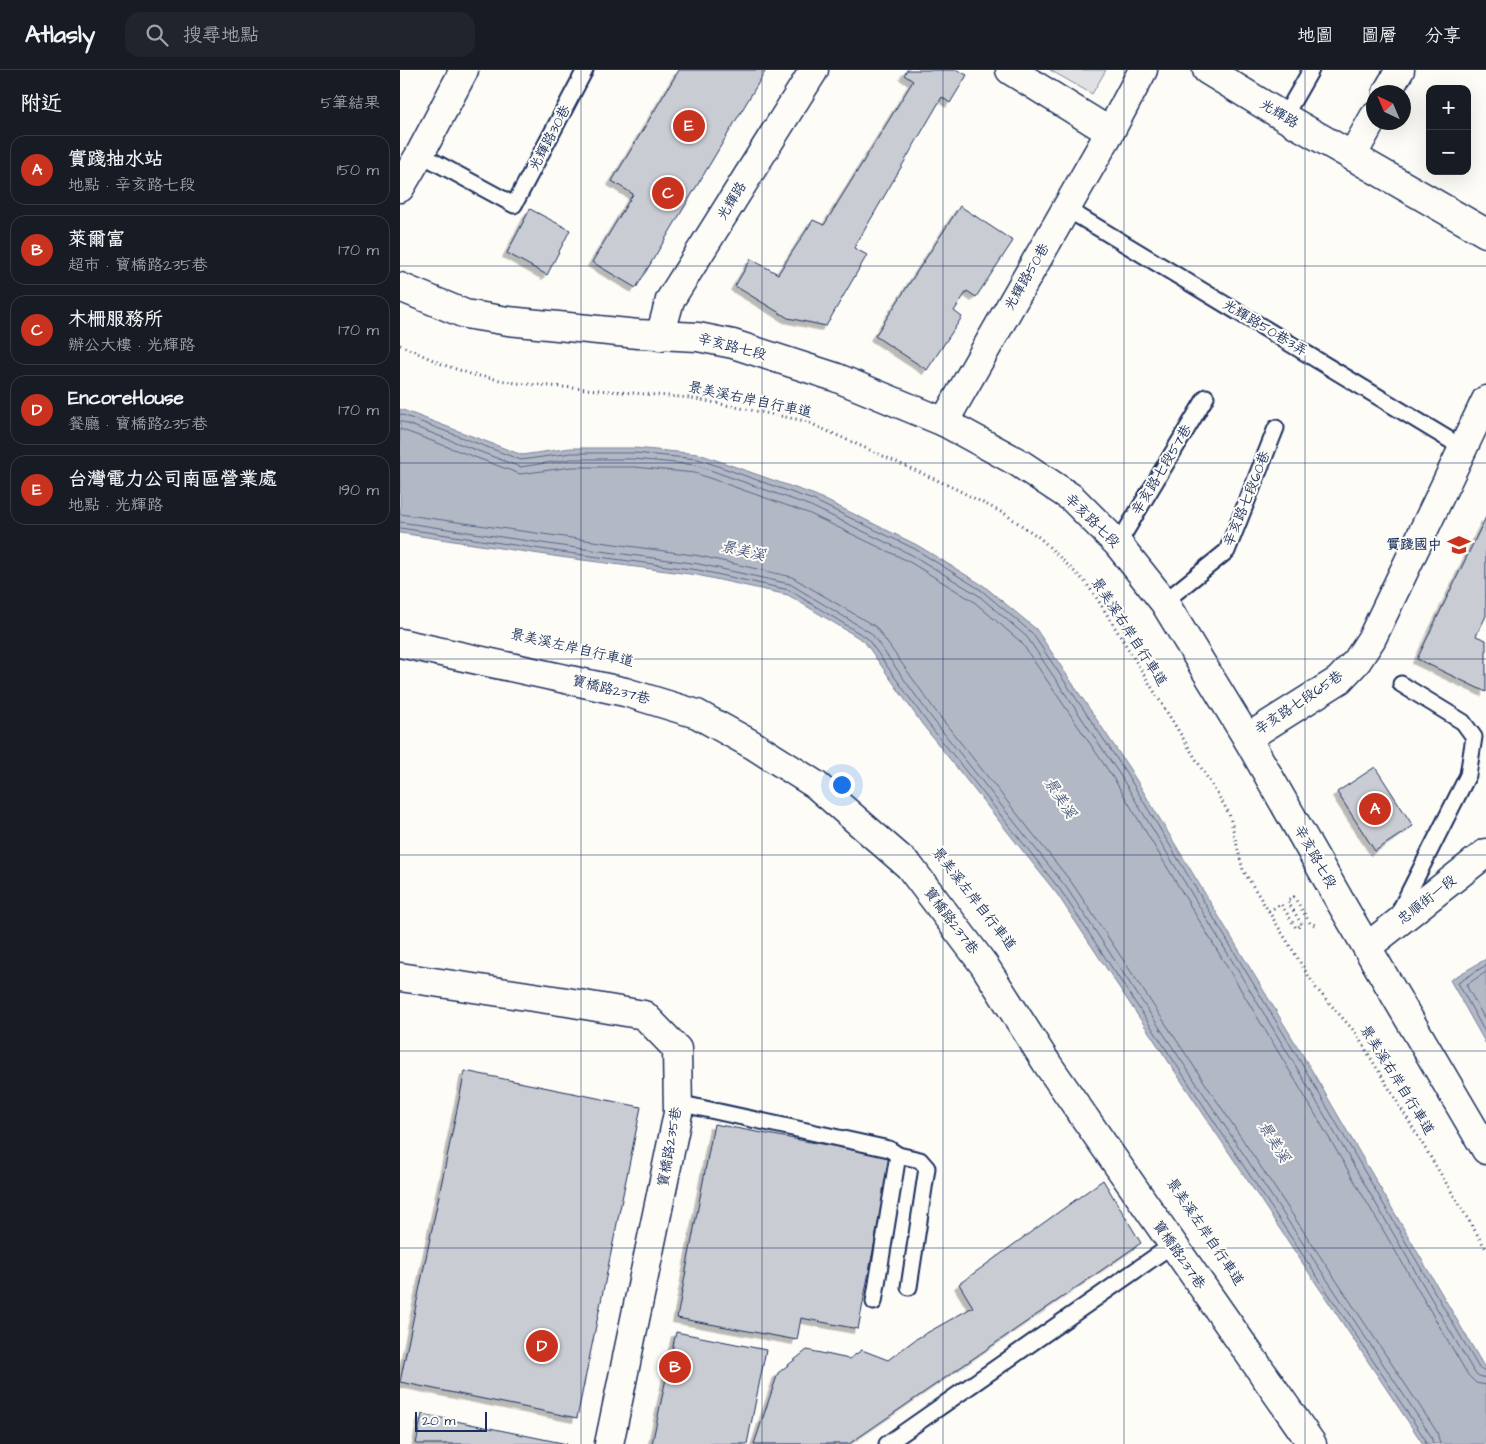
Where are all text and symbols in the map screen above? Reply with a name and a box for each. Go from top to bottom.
search box [125,12,475,57]
text: Atlasly [25,18,95,52]
icon: search [143,21,171,49]
text: 搜尋地點 [183,22,259,49]
text: 地圖 [1297,23,1333,48]
text: 圖層 [1361,23,1397,48]
text: 分享 [1425,23,1461,48]
north arrow [1366,85,1411,130]
map controls [1426,85,1471,175]
button: + [1426,85,1471,130]
text: 附近 [20,89,62,118]
text: 5筆結果 [321,92,380,114]
street label: 光輝路 [1256,95,1302,133]
street label: 光輝路30巷 [524,101,576,174]
pin: E [673,107,705,145]
button: − [1426,130,1471,175]
text: 實踐抽水站 [68,146,163,173]
text: A [32,159,42,181]
text: 150 m [337,159,379,181]
text: 地點 · 辛亥路七段 [68,174,195,196]
pin: C [652,174,684,212]
street label: 光輝路 [712,178,752,224]
text: 萊爾富 [68,226,125,253]
text: B [31,239,43,261]
text: 170 m [338,239,379,261]
street label: 光輝路50巷 [1000,239,1055,314]
text: 超市 · 寶橋路235巷 [68,254,208,276]
street label: 光輝路50巷3弄 [1219,295,1311,361]
text: 木柵服務所 [68,306,163,333]
text: C [31,319,43,341]
text: 170 m [338,319,379,341]
street label: 辛亥路七段 [696,329,768,365]
text: 辦公大樓 · 光輝路 [68,334,195,356]
street label: 景美溪右岸自行車道 [686,377,814,423]
text: EncoreHouse [68,385,184,412]
text: D [32,399,42,421]
text: 170 m [338,399,379,421]
text: 餐廳 · 寶橋路235巷 [68,413,208,435]
street label: 辛亥路七段57巷 [1127,420,1197,519]
street label: 辛亥路七段60巷 [1219,447,1276,550]
text: 台灣電力公司南區營業處 [68,466,277,493]
text: E [32,479,42,501]
text: 190 m [339,479,379,501]
street label: 辛亥路七段 [1060,489,1124,553]
text: 地點 · 光輝路 [68,494,163,516]
school or university icon: 實踐國中 [1446,532,1472,558]
place label: 實踐國中 [1386,535,1442,555]
water label: 景美溪 [719,536,768,567]
street label: 景美溪右岸自行車道 [1086,574,1172,690]
street label: 景美溪左岸自行車道 [508,624,636,672]
street label: 辛亥路七段65巷 [1251,665,1348,740]
street label: 寶橋路237巷 [570,671,653,710]
your location [829,772,855,798]
water label: 景美溪 [1039,773,1082,823]
pin: A [1359,790,1391,828]
street label: 辛亥路七段 [1289,822,1341,892]
street label: 景美溪左岸自行車道 [927,843,1021,955]
street label: 忠順街一段 [1393,871,1461,929]
street label: 寶橋路237巷 [919,883,984,960]
street label: 景美溪右岸自行車道 [1355,1021,1439,1139]
street label: 寶橋路235巷 [653,1104,687,1189]
water label: 景美溪 [1253,1117,1295,1167]
street label: 景美溪左岸自行車道 [1161,1174,1249,1290]
street label: 寶橋路237巷 [1148,1217,1211,1294]
pin: D [526,1327,558,1365]
pin: B [659,1348,691,1386]
scale bar [415,1409,488,1432]
text: 20 m [422,1411,455,1431]

